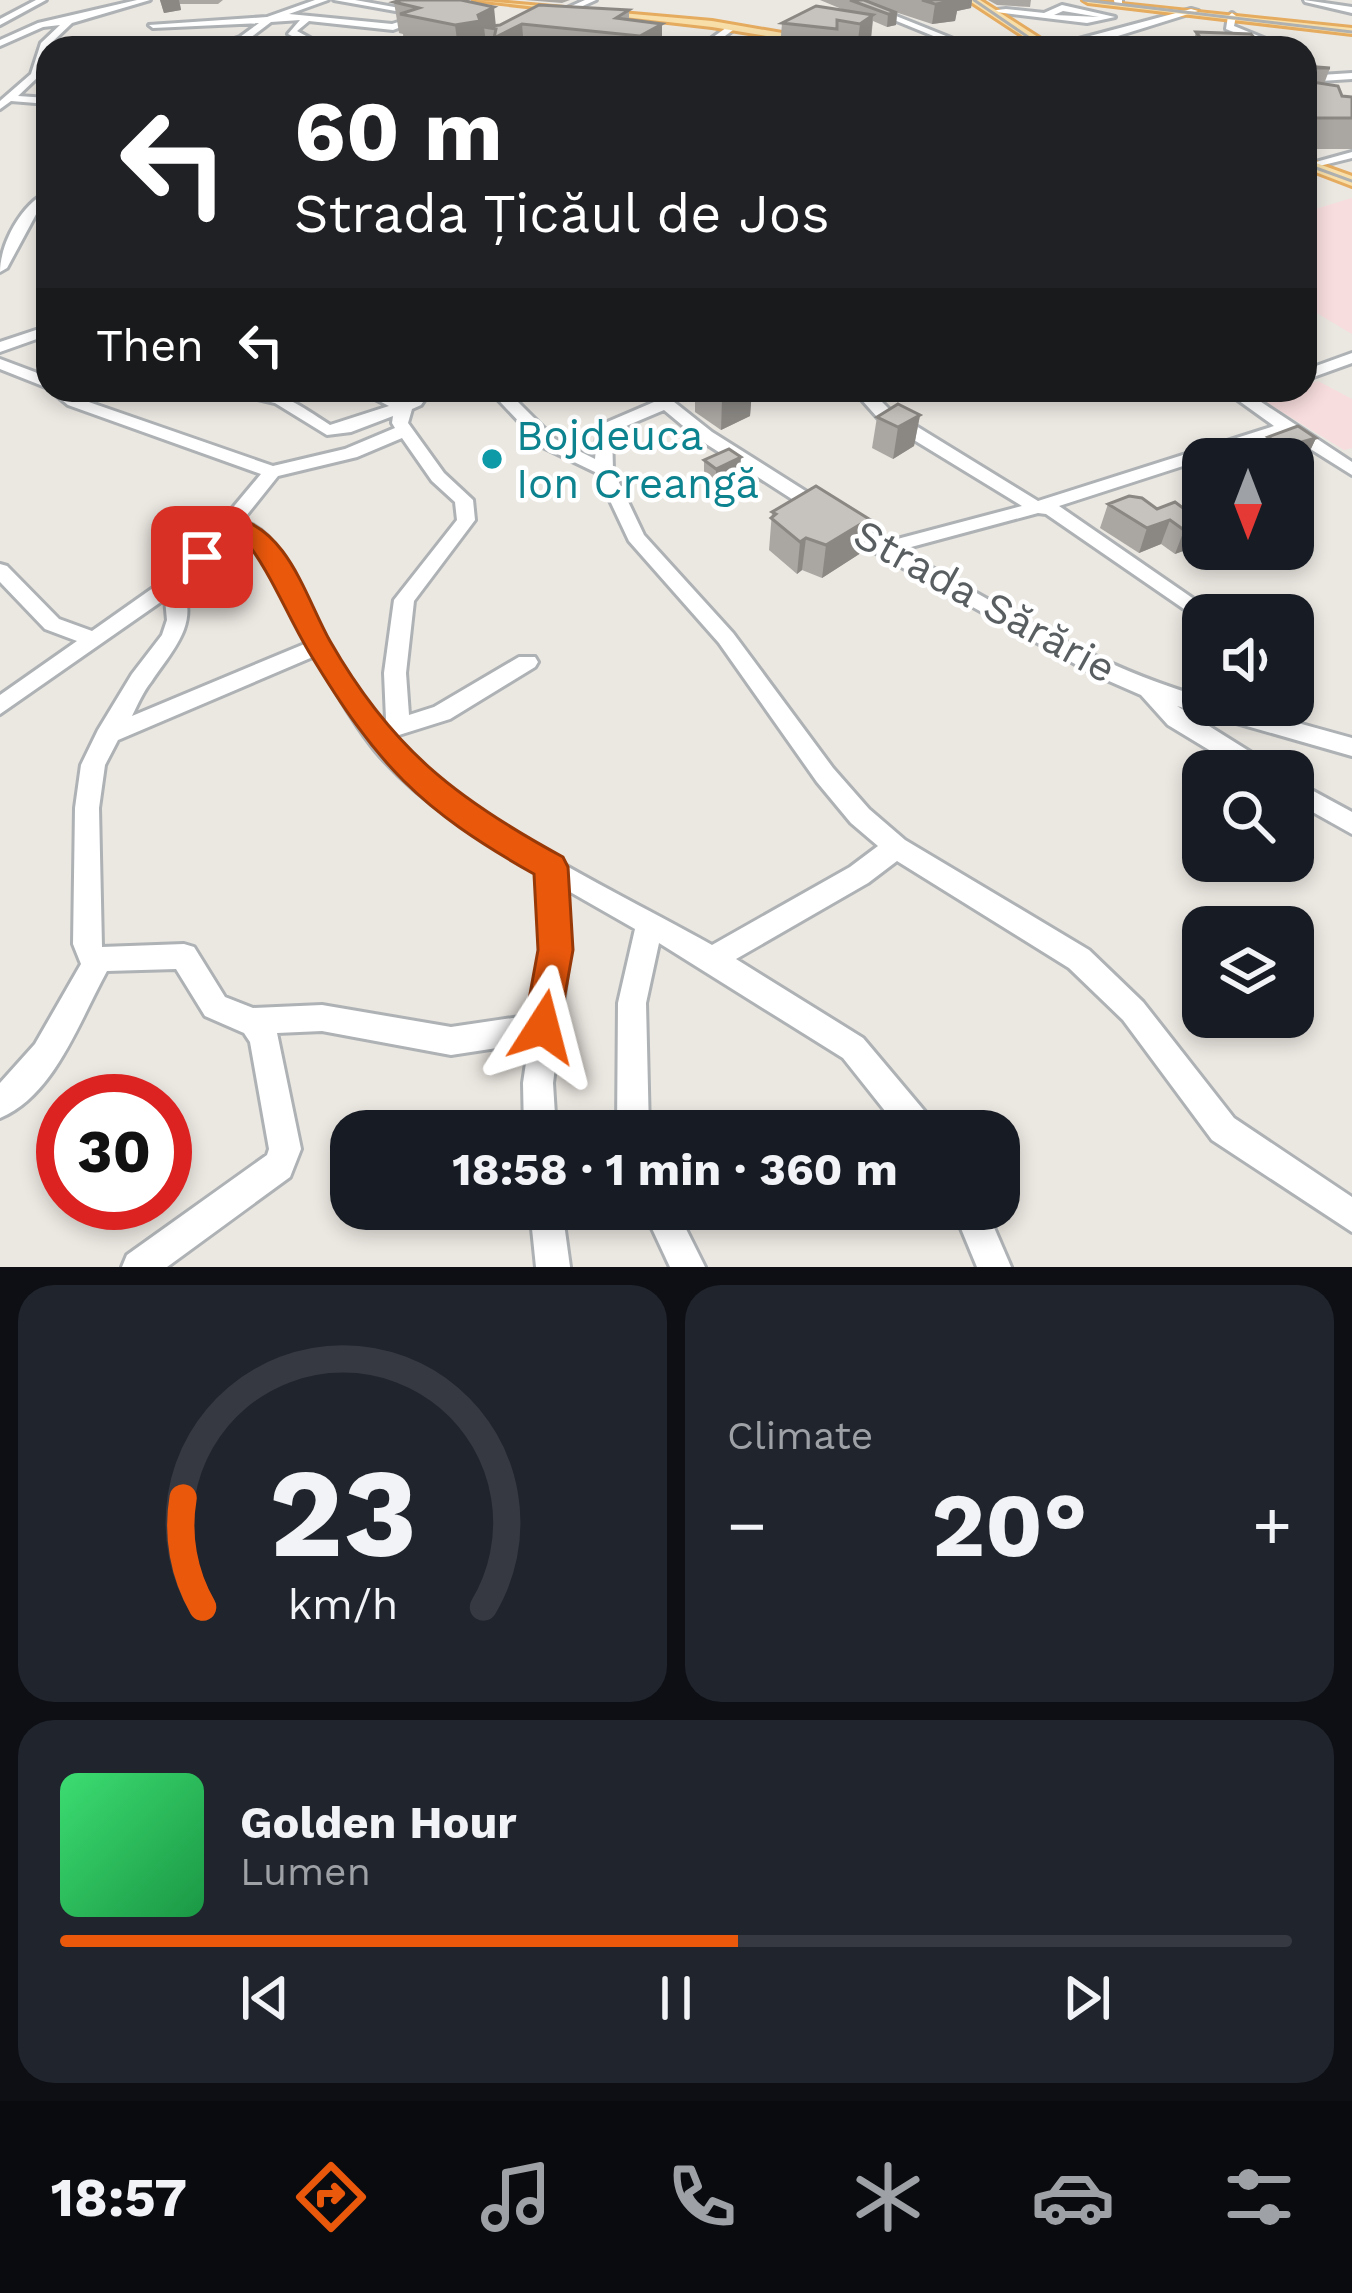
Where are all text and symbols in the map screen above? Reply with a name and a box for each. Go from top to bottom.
text: 60 m [294,82,503,180]
icon: left [96,84,252,240]
text: Strada Țicăul de Jos [294,182,830,245]
icon: left [228,312,294,378]
text: Then [96,319,204,372]
place label: Bojdeuca Ion Creangă [516,411,759,508]
north arrow [1182,438,1314,570]
map controls [1182,438,1314,1038]
marker: Bojdeuca Ion Creangă [479,446,505,472]
pin [151,506,253,608]
street label: Strada Sărărie [846,509,1124,693]
icon: arrive [169,524,235,590]
button: sound [1182,594,1314,726]
button: search [1182,750,1314,882]
button: layers [1182,906,1314,1038]
position arrow [480,964,606,1090]
speed limit sign: 30 [36,1074,192,1230]
text: 18:58 · 1 min · 360 m [452,1143,898,1196]
text: Climate [727,1413,873,1458]
text: 23 [268,1440,417,1586]
text: 20° [931,1472,1088,1578]
text: − [727,1487,767,1564]
text: + [1252,1487,1292,1564]
text: km/h [287,1578,398,1628]
text: Golden Hour [240,1796,517,1849]
text: Lumen [240,1849,371,1894]
icon: previous [232,1965,298,2031]
icon: pause [643,1965,709,2031]
icon: next [1054,1965,1120,2031]
icon: directions [289,2155,373,2239]
icon: music [474,2155,558,2239]
icon: phone [660,2155,744,2239]
icon: climate [846,2155,930,2239]
icon: car [1031,2155,1115,2239]
icon: filters [1217,2155,1301,2239]
text: 18:57 [51,2166,187,2229]

